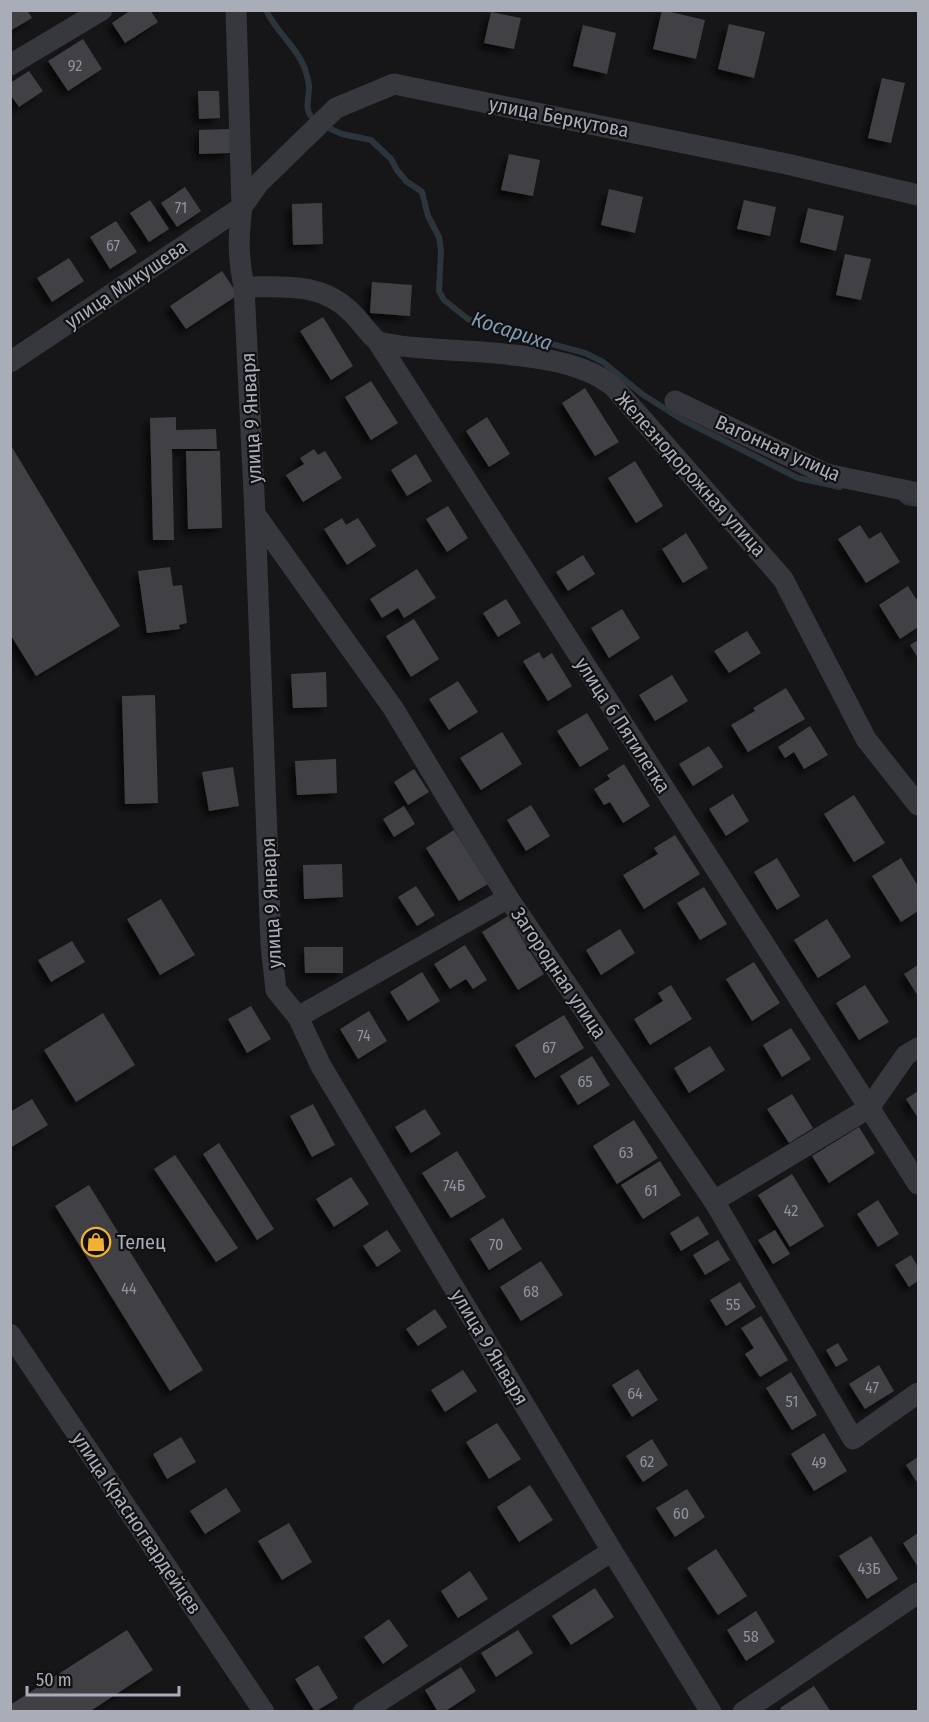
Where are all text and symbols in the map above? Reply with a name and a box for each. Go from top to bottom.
house number: 92 [68,56,82,75]
street label: улица Беркутова [487,92,631,142]
house number: 71 [175,198,187,217]
street label: улица Микушева [60,234,192,334]
house number: 67 [106,236,121,255]
water label: Косариха [468,306,556,356]
street label: улица 9 Января [236,352,266,484]
street label: Железнодорожная улица [611,387,771,561]
street label: Вагонная улица [712,410,844,486]
street label: улица 6 Пятилетка [570,653,676,797]
street label: улица 9 Января [256,837,286,969]
street label: Загородная улица [506,903,612,1043]
house number: 74 [357,1026,371,1045]
house number: 67 [542,1038,557,1057]
house number: 65 [577,1072,593,1091]
house number: 63 [618,1143,634,1162]
house number: 74Б [443,1176,465,1195]
house number: 61 [644,1181,658,1200]
house number: 42 [784,1201,798,1220]
shop icon: Телец [80,1226,112,1258]
place label: Телец [117,1230,166,1254]
house number: 70 [489,1235,503,1254]
house number: 44 [121,1279,137,1298]
house number: 68 [523,1282,539,1301]
street label: улица 9 Января [446,1285,534,1409]
house number: 55 [726,1295,740,1314]
house number: 47 [865,1378,879,1397]
house number: 64 [627,1384,643,1403]
house number: 51 [786,1392,798,1411]
street label: улица Красногвардейцев [67,1427,207,1619]
house number: 62 [640,1452,654,1471]
house number: 49 [811,1453,827,1472]
house number: 60 [673,1504,689,1523]
house number: 43Б [857,1559,881,1578]
house number: 58 [743,1627,759,1646]
scale bar [27,1659,178,1697]
text: 50 m [36,1669,72,1691]

